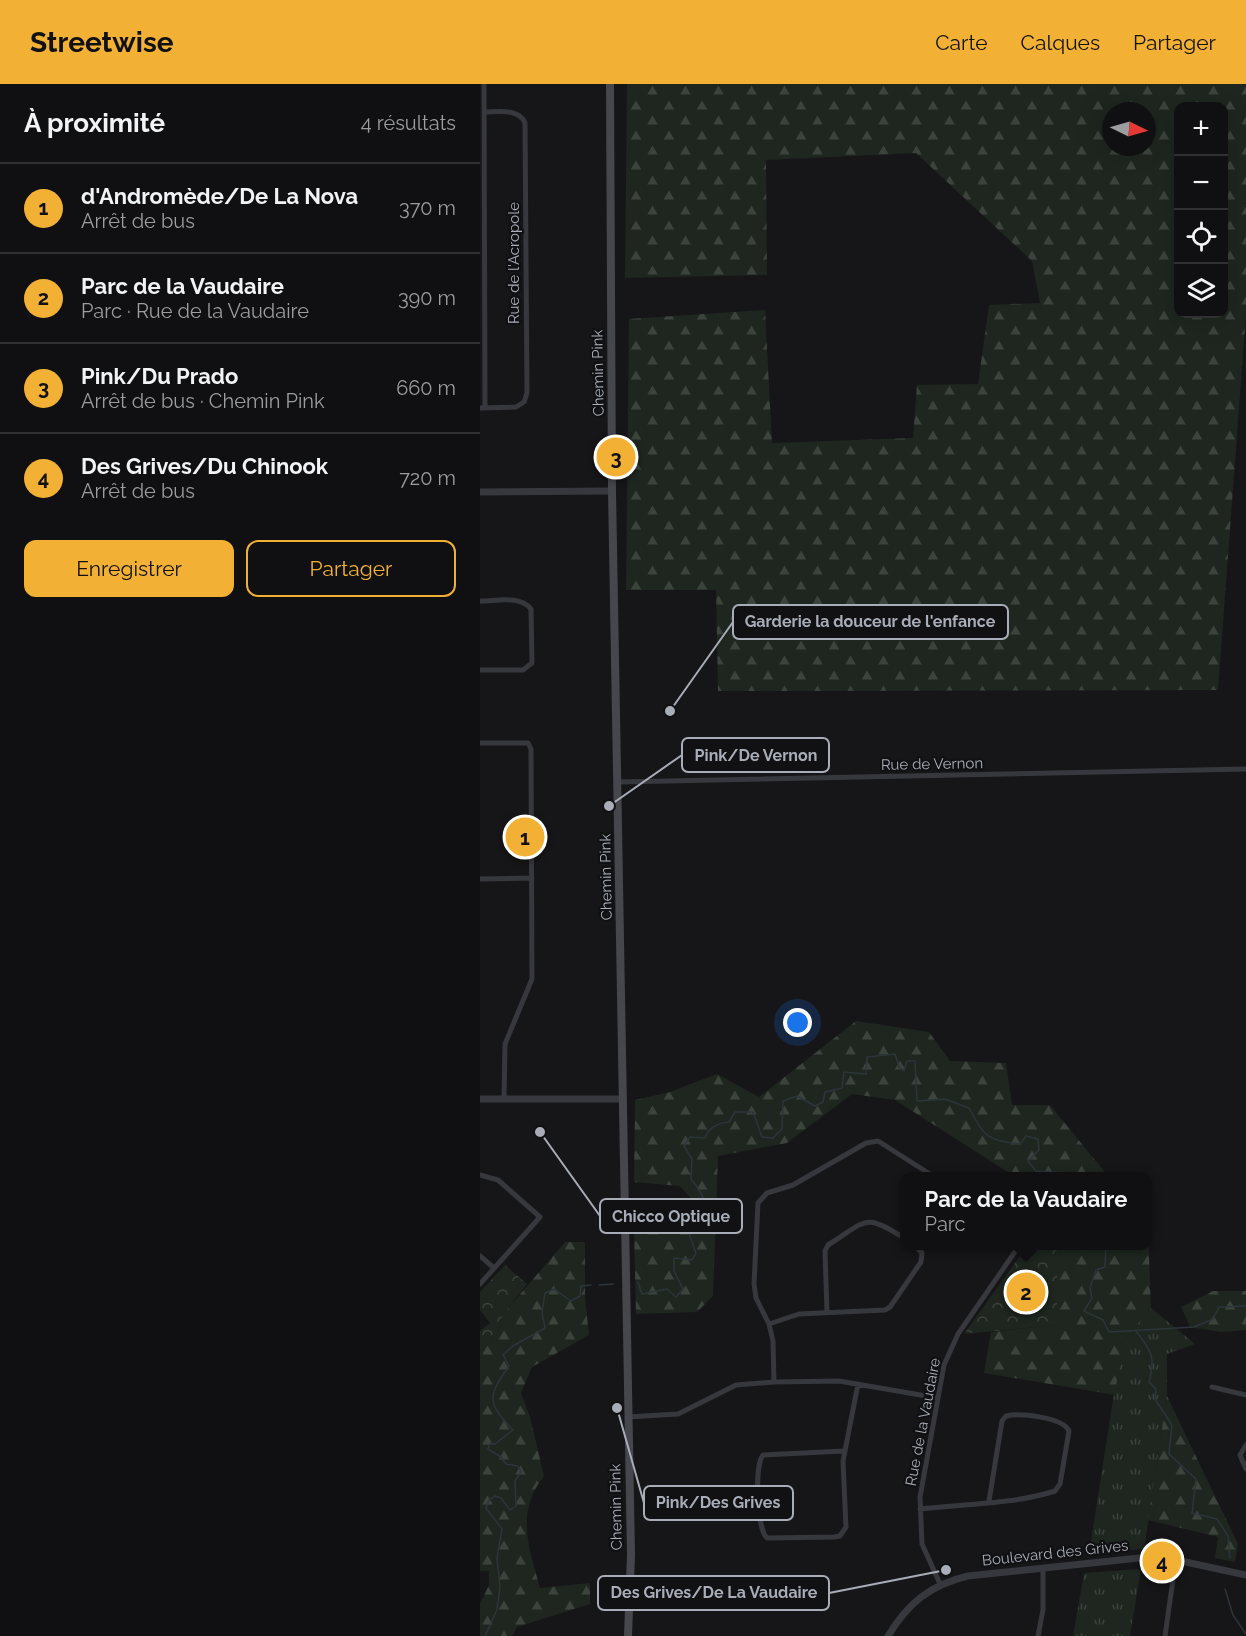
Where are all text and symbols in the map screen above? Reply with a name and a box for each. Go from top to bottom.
text: Streetwise [30,26,174,59]
text: Carte [935,30,988,55]
text: Calques [1021,30,1100,55]
text: Partager [1133,30,1216,55]
north arrow [1102,102,1156,156]
map controls [1174,102,1228,318]
button: + [1174,102,1228,156]
text: À proximité [24,108,165,138]
text: 4 résultats [361,111,456,135]
button: − [1174,156,1228,210]
text: d'Andromède/De La Nova [81,183,358,209]
text: 1 [39,196,48,220]
text: 370 m [399,196,456,220]
street label: Rue de l'Acropole [505,202,523,324]
text: Arrêt de bus [81,209,195,233]
button: locate [1174,210,1228,264]
button: layers [1174,264,1228,318]
text: Parc de la Vaudaire [81,273,284,299]
text: 2 [38,286,49,310]
text: 390 m [398,286,456,310]
text: Parc · Rue de la Vaudaire [81,299,309,323]
street label: Chemin Pink [588,329,608,417]
text: Pink/Du Prado [81,363,238,389]
text: 3 [38,376,49,400]
text: 660 m [396,376,456,400]
text: Arrêt de bus · Chemin Pink [81,389,325,413]
pin: 3 [596,434,636,479]
text: Des Grives/Du Chinook [81,453,328,479]
text: 4 [38,466,49,490]
text: 720 m [399,466,456,490]
text: Arrêt de bus [81,479,195,503]
button: Enregistrer [24,540,234,597]
button: Partager [246,540,456,597]
callout: Garderie la douceur de l'enfance [733,605,1008,639]
text: Garderie la douceur de l'enfance [745,612,996,631]
callout: Pink/De Vernon [682,738,829,772]
text: Pink/De Vernon [695,746,817,765]
street label: Rue de Vernon [881,754,983,774]
pin: 1 [506,814,544,860]
street label: Chemin Pink [596,833,616,921]
your location [783,1008,812,1037]
popup [900,1172,1152,1250]
text: Parc de la Vaudaire [925,1186,1127,1212]
callout: Chicco Optique [600,1199,742,1233]
text: Chicco Optique [612,1207,730,1226]
text: Parc [925,1212,965,1236]
pin: 2 [1006,1270,1046,1314]
street label: Rue de la Vaudaire [902,1356,944,1487]
street label: Chemin Pink [606,1463,626,1551]
callout: Pink/Des Grives [644,1486,793,1520]
text: Pink/Des Grives [656,1493,780,1512]
street label: Boulevard des Grives [981,1536,1129,1570]
pin: 4 [1142,1538,1182,1584]
callout: Des Grives/De La Vaudaire [598,1576,829,1610]
text: Des Grives/De La Vaudaire [611,1583,818,1602]

